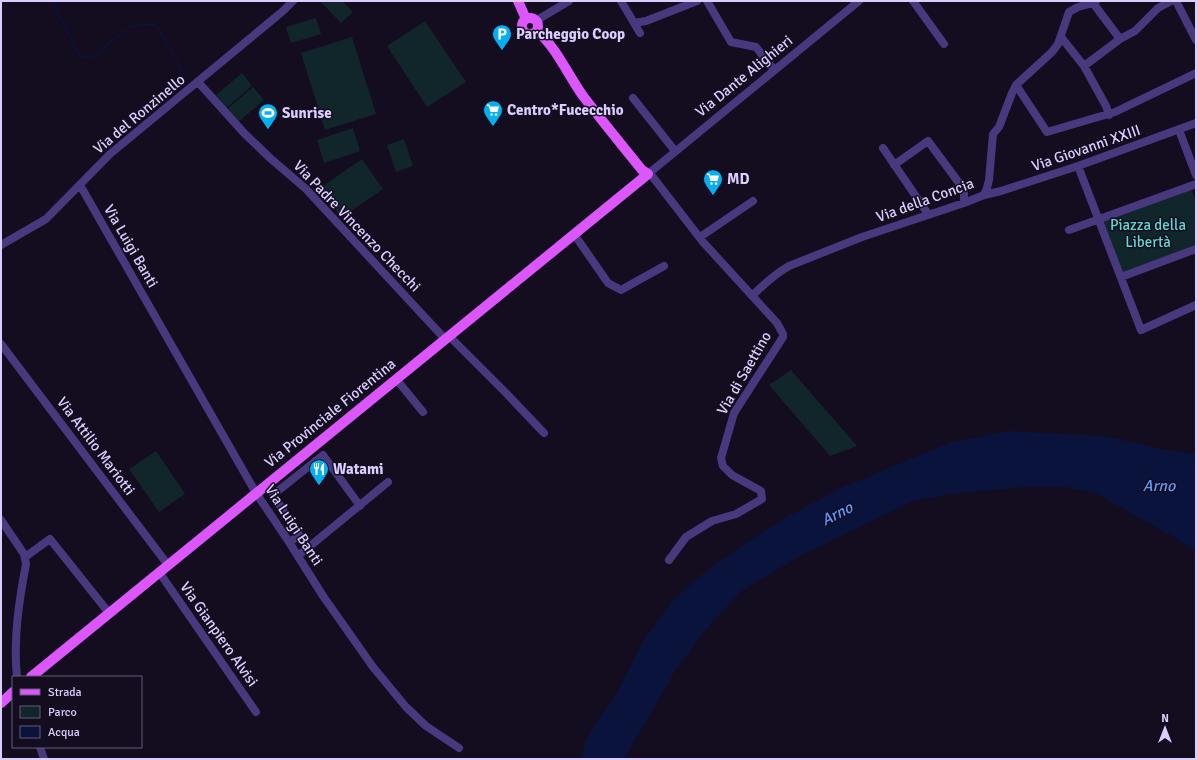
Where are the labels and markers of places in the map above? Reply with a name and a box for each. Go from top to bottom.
parking icon: Parcheggio Coop [491,23,513,51]
place label: Parcheggio Coop [516,25,625,43]
supermarket icon: Centro*Fucecchio [482,99,504,127]
place label: Centro*Fucecchio [507,101,624,119]
sports icon: Sunrise [257,102,279,130]
place label: Sunrise [282,104,332,122]
supermarket icon: MD [702,168,724,196]
place label: MD [727,170,750,188]
restaurant icon: Watami [308,458,330,486]
place label: Watami [333,460,384,478]

